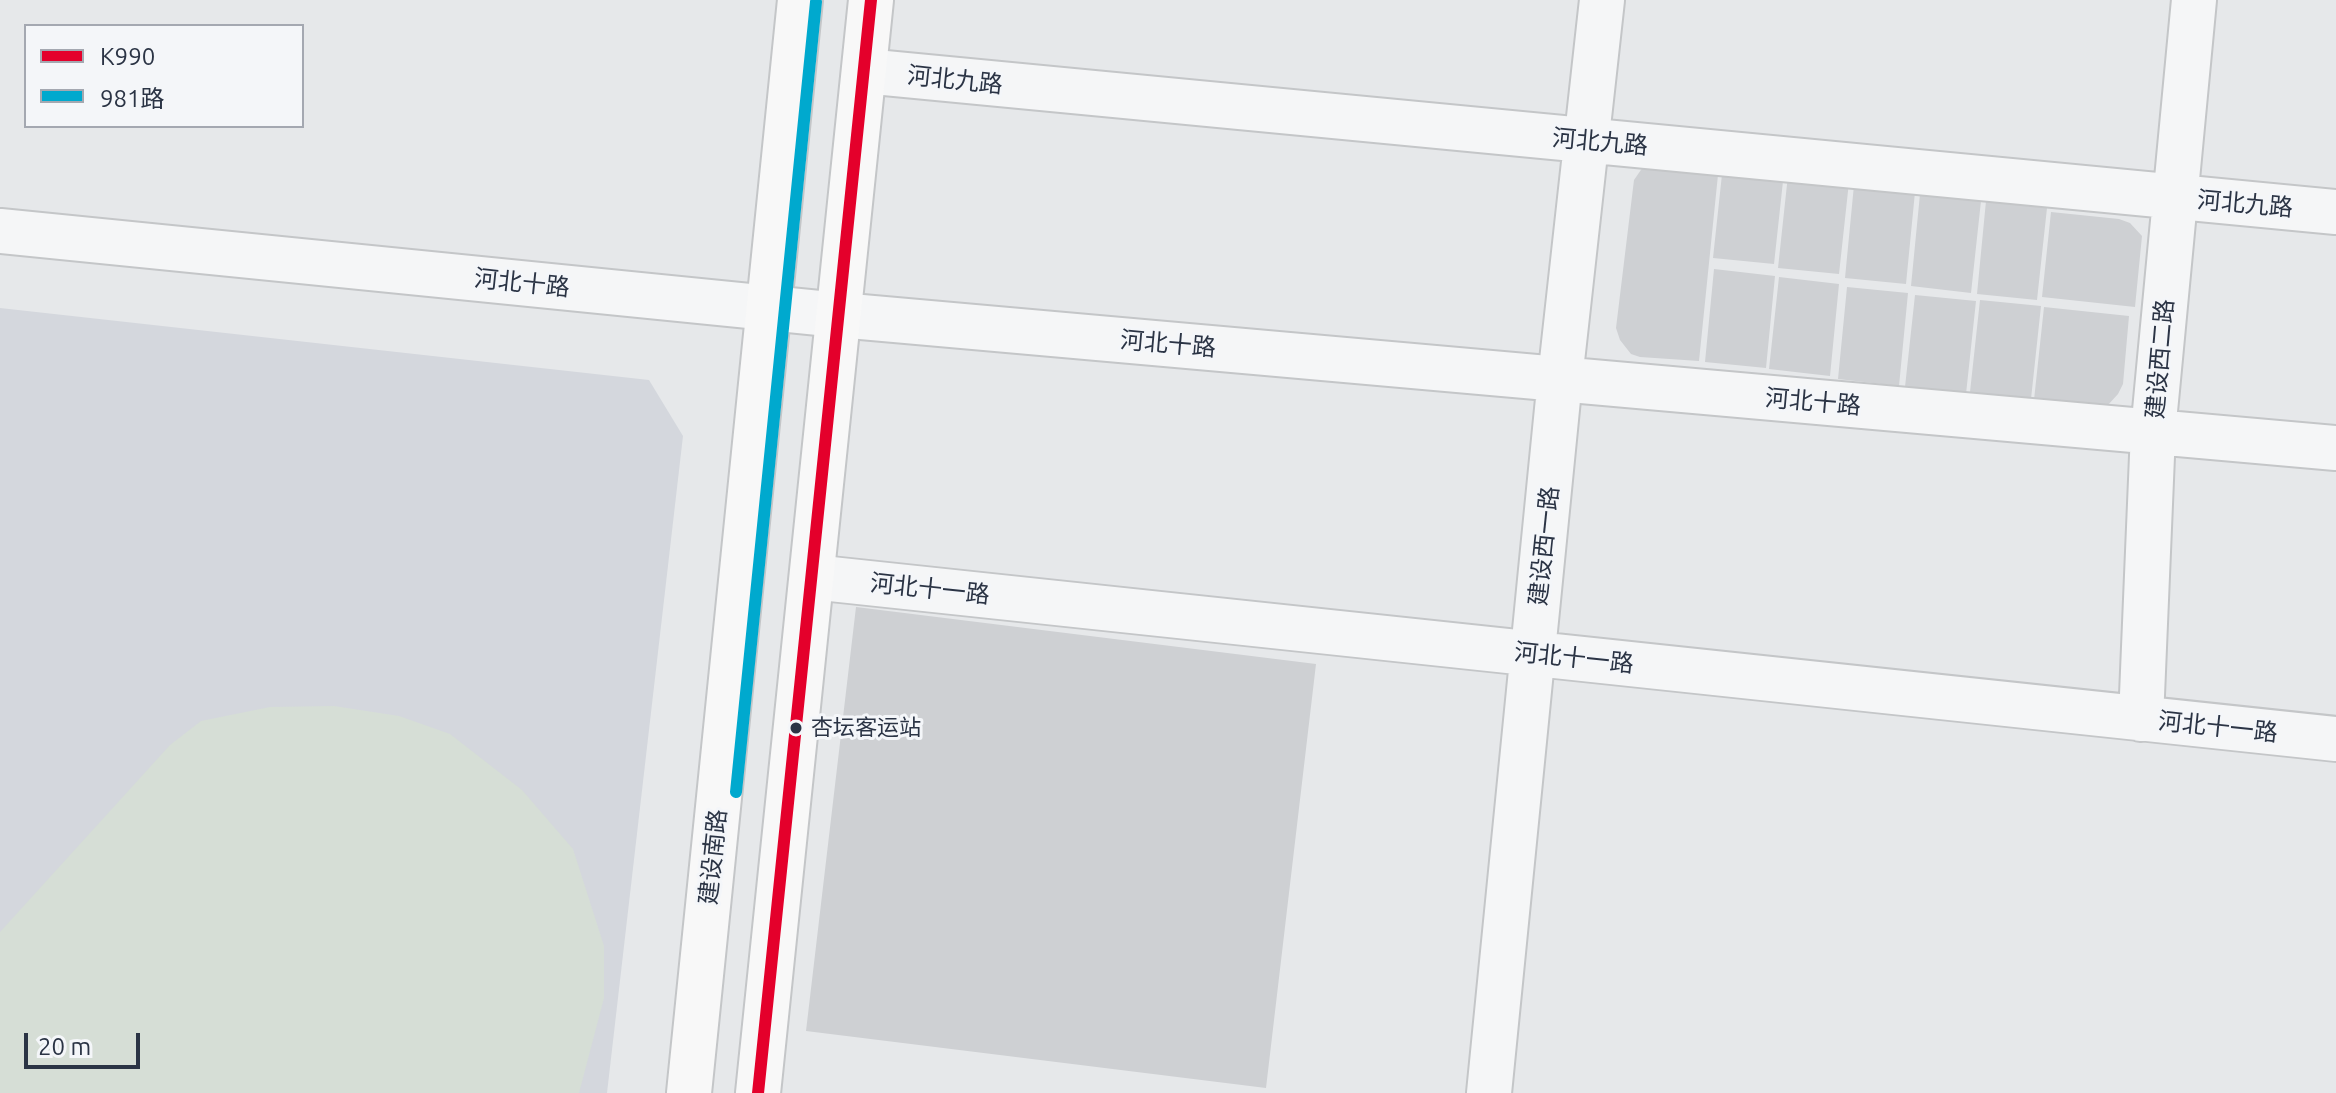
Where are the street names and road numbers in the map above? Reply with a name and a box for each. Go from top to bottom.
street label: 河北九路 [906,61,1004,99]
street label: 河北九路 [1551,123,1649,161]
street label: 河北九路 [2196,185,2294,223]
street label: 河北十路 [473,264,571,302]
street label: 建设西二路 [2140,298,2180,420]
street label: 河北十路 [1119,325,1217,363]
street label: 河北十路 [1764,383,1862,421]
street label: 建设西一路 [1523,485,1565,607]
street label: 河北十一路 [869,568,991,610]
street label: 河北十一路 [1513,637,1635,679]
street label: 河北十一路 [2157,706,2279,748]
street label: 建设南路 [694,808,732,906]

